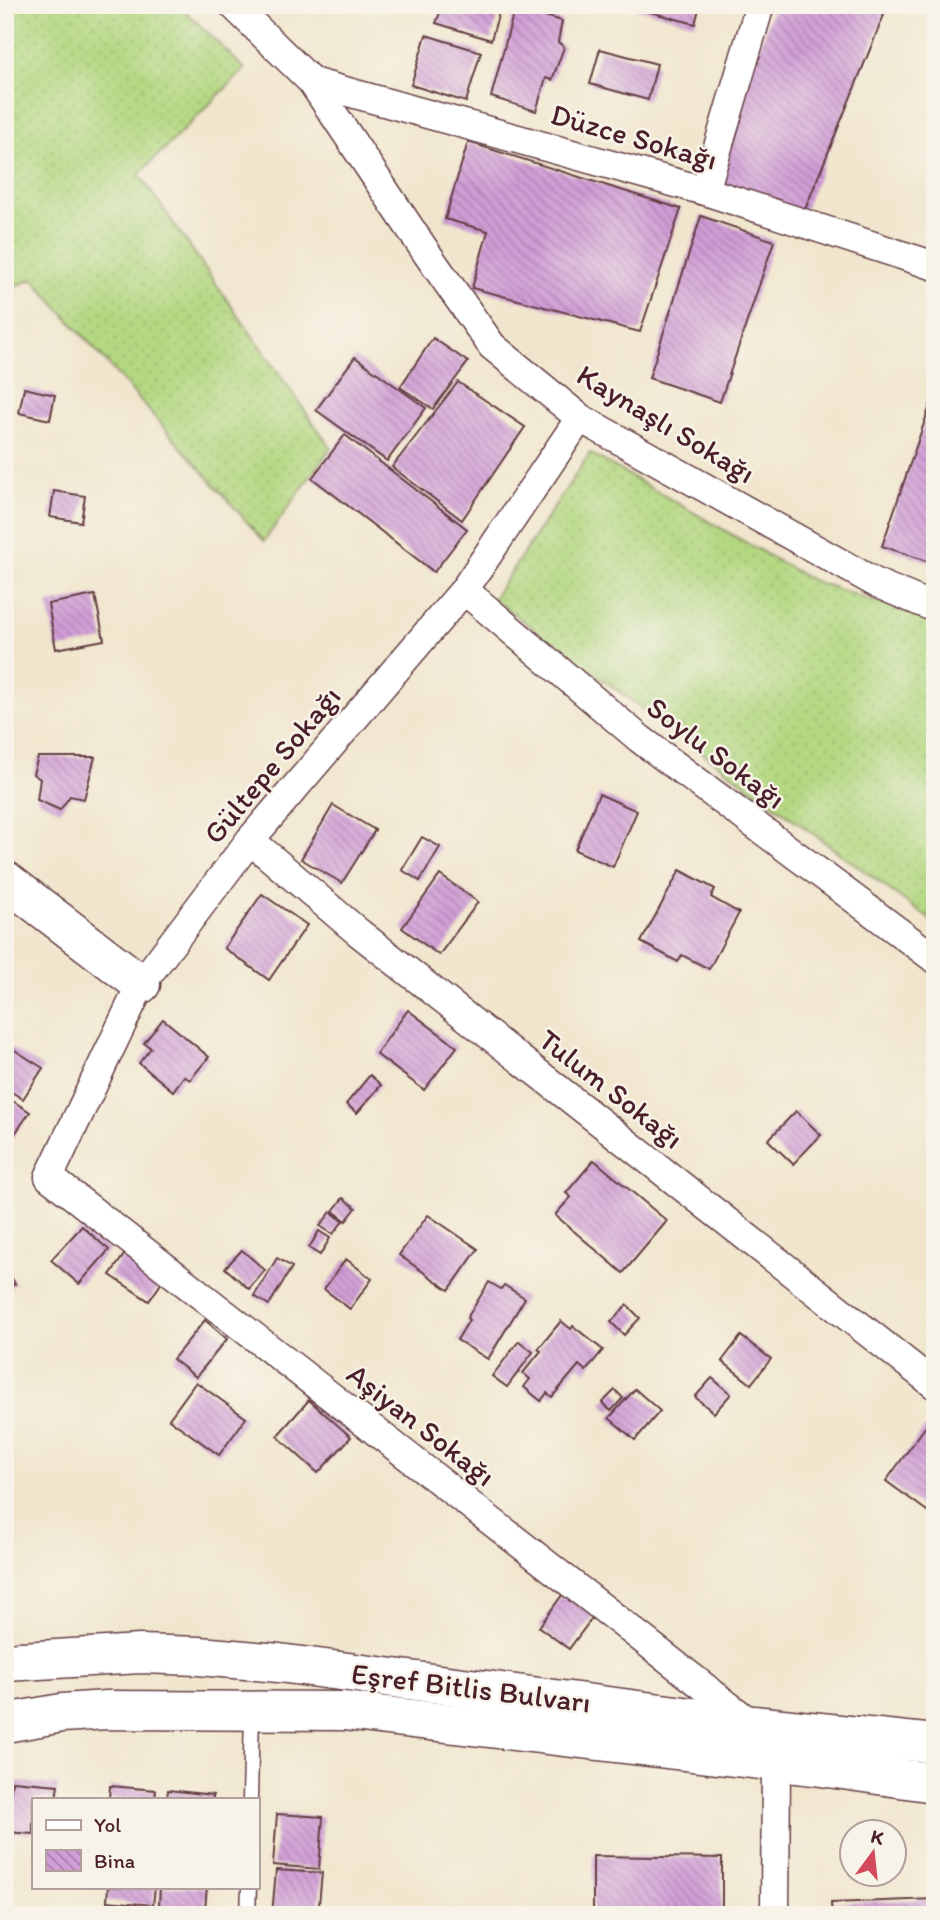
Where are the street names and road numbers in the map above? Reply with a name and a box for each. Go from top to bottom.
street label: Düzce Sokağı [547,95,722,178]
street label: Kaynaşlı Sokağı [571,356,762,491]
street label: Gültepe Sokağı [195,678,348,851]
street label: Soylu Sokağı [640,688,793,817]
street label: Tulum Sokağı [532,1021,691,1157]
street label: Aşiyan Sokağı [340,1355,503,1494]
street label: Eşref Bitlis Bulvarı [349,1654,593,1721]

